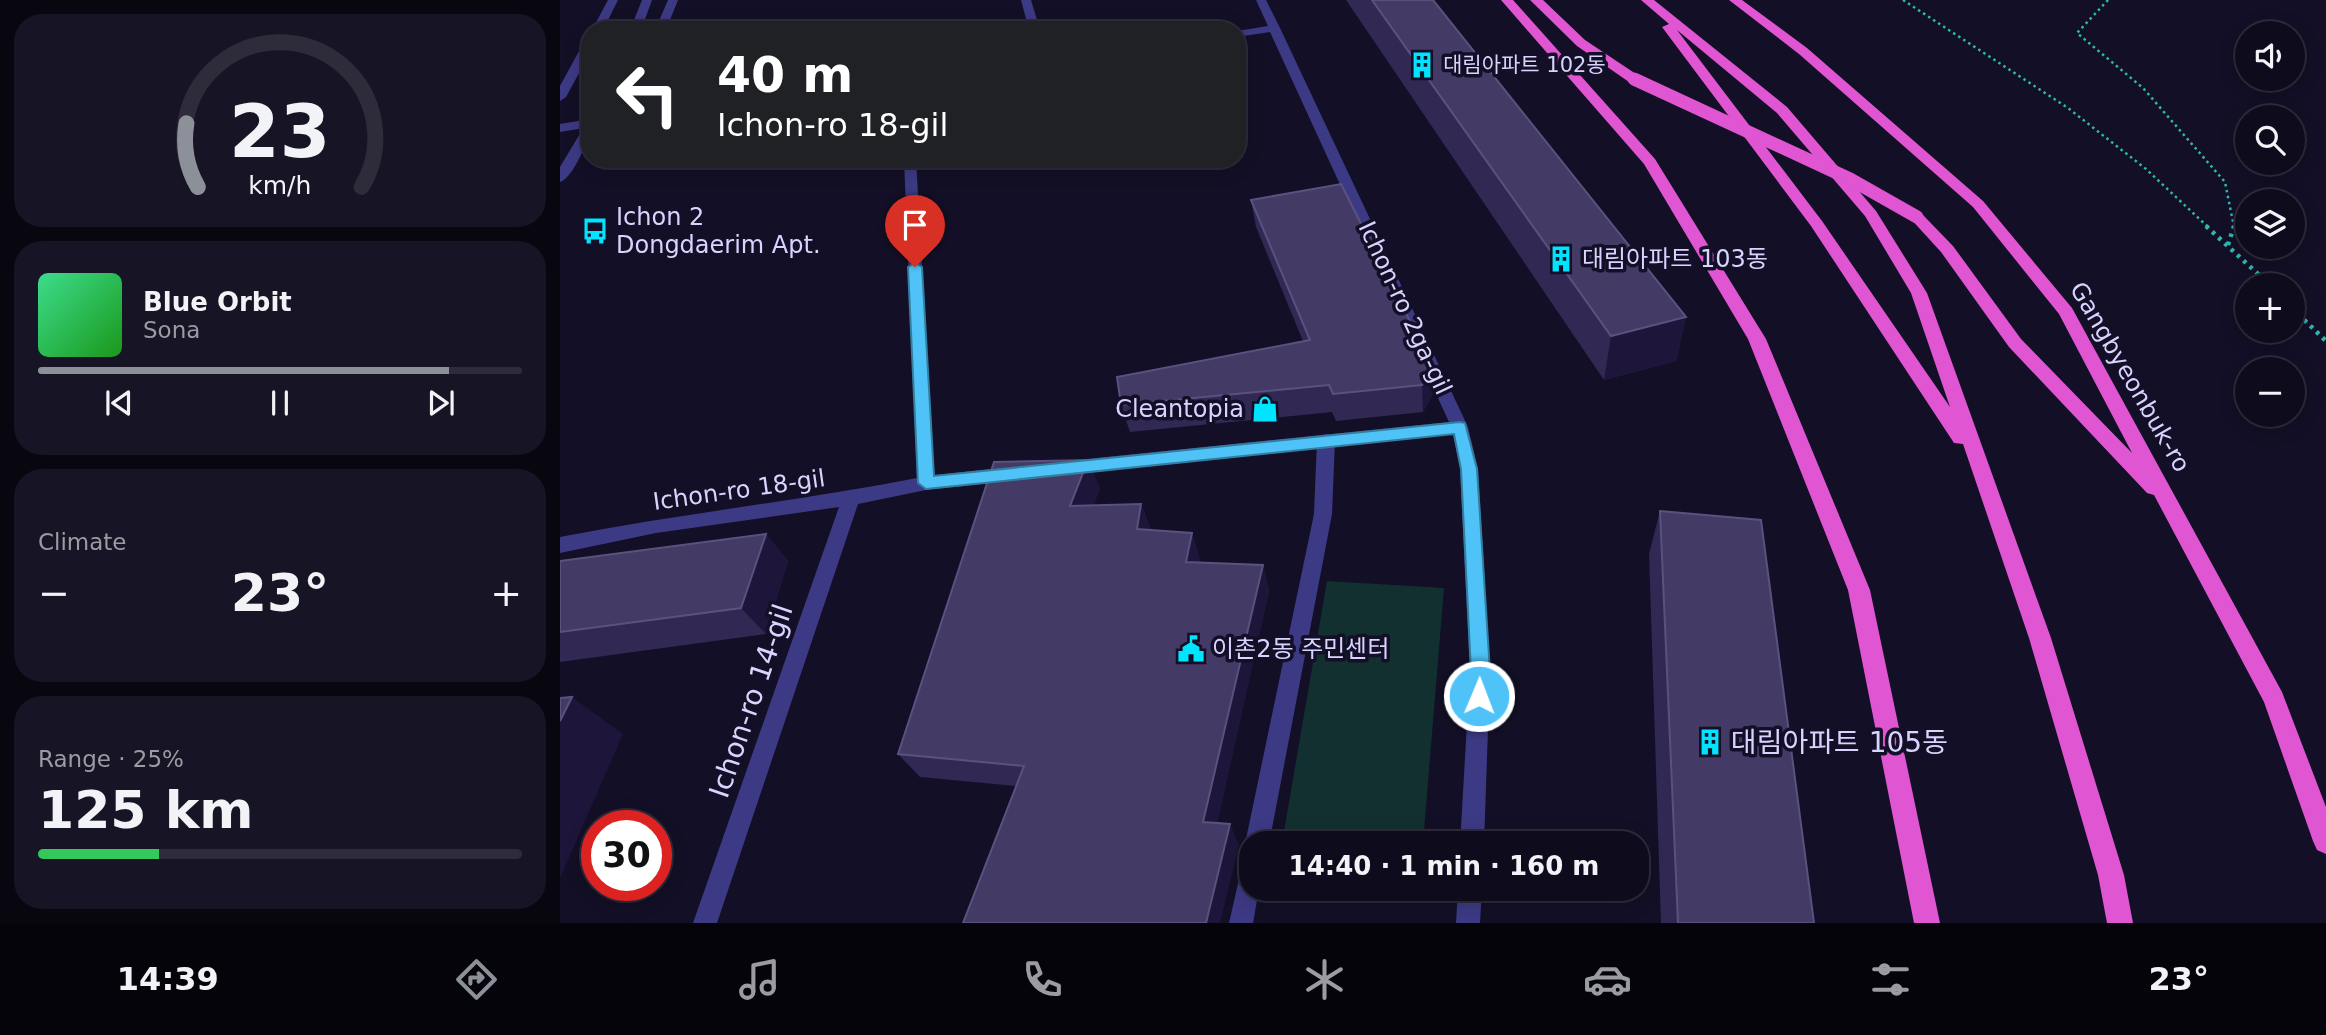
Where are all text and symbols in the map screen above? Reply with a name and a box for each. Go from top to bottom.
map controls [2235,21,2305,427]
button: sound [2235,21,2305,91]
text: 40 m [717,47,853,104]
icon: left [602,49,693,140]
building icon: 대림아파트 102동 [1407,50,1437,80]
place label: 대림아파트 102동 [1443,53,1606,77]
text: 23 [229,89,331,174]
button: search [2235,105,2305,175]
text: Ichon-ro 18-gil [717,106,948,144]
text: km/h [248,170,312,199]
button: layers [2235,189,2305,259]
pin [885,195,945,267]
place label: Ichon 2 Dongdaerim Apt. [616,203,821,259]
icon: arrive [896,206,934,244]
bus stop icon: Ichon 2 Dongdaerim Apt. [580,216,610,246]
street label: Ichon-ro 2ga-gil [1353,217,1457,399]
building icon: 대림아파트 103동 [1546,244,1576,274]
place label: 대림아파트 103동 [1582,245,1768,273]
button: + [2235,273,2305,343]
street label: Gangbyeonbuk-ro [2064,277,2196,477]
text: Blue Orbit [143,287,292,317]
text: Sona [143,317,200,343]
button: − [2235,357,2305,427]
icon: previous [100,384,138,422]
icon: pause [261,384,299,422]
icon: next [422,384,460,422]
shop icon: Cleantopia [1250,394,1280,424]
place label: Cleantopia [1115,395,1244,423]
street label: Ichon-ro 18-gil [651,464,827,516]
text: Climate [38,529,127,555]
text: 23° [231,563,329,623]
text: − [38,571,70,615]
text: + [490,571,522,615]
street label: Ichon-ro 14-gil [702,600,800,802]
public building icon: 이촌2동 주민센터 [1176,634,1206,664]
place label: 이촌2동 주민센터 [1212,635,1389,663]
position arrow [1442,659,1516,733]
place label: 대림아파트 105동 [1731,726,1948,759]
building icon: 대림아파트 105동 [1695,727,1725,757]
text: Range · 25% [38,746,184,772]
text: 125 km [38,780,253,840]
speed limit sign: 30 [581,810,672,901]
text: 14:40 · 1 min · 160 m [1289,851,1599,881]
icon: directions [452,955,501,1004]
icon: music [735,955,784,1004]
icon: phone [1018,955,1067,1004]
icon: climate [1300,955,1349,1004]
icon: car [1583,955,1632,1004]
icon: filters [1866,955,1915,1004]
text: 14:39 [117,960,219,998]
text: 23° [2149,960,2209,998]

